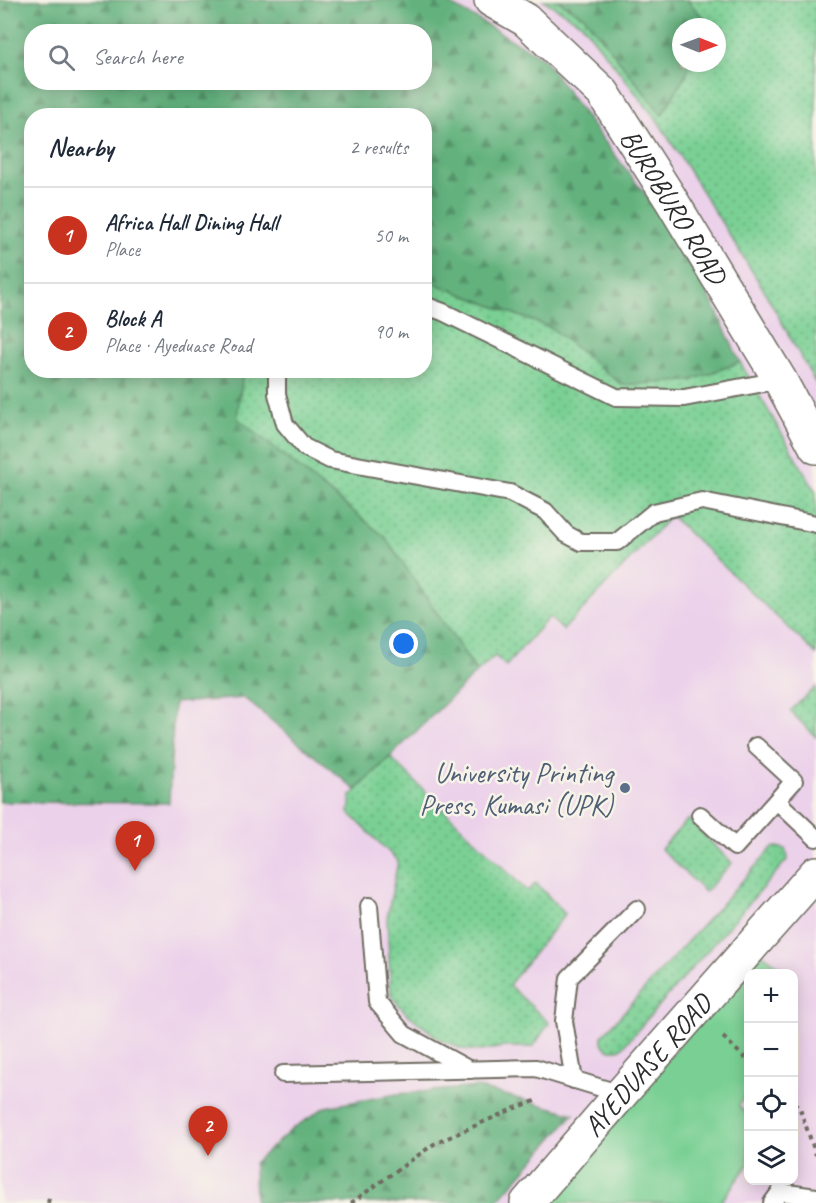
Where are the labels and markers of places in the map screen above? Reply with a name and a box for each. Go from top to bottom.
place label: University Printing Press, Kumasi (UPK) [420,755,615,822]
marker: University Printing Press, Kumasi (UPK) [618,781,632,795]
pin: 1 [116,822,154,871]
pin: 2 [188,1106,228,1156]

